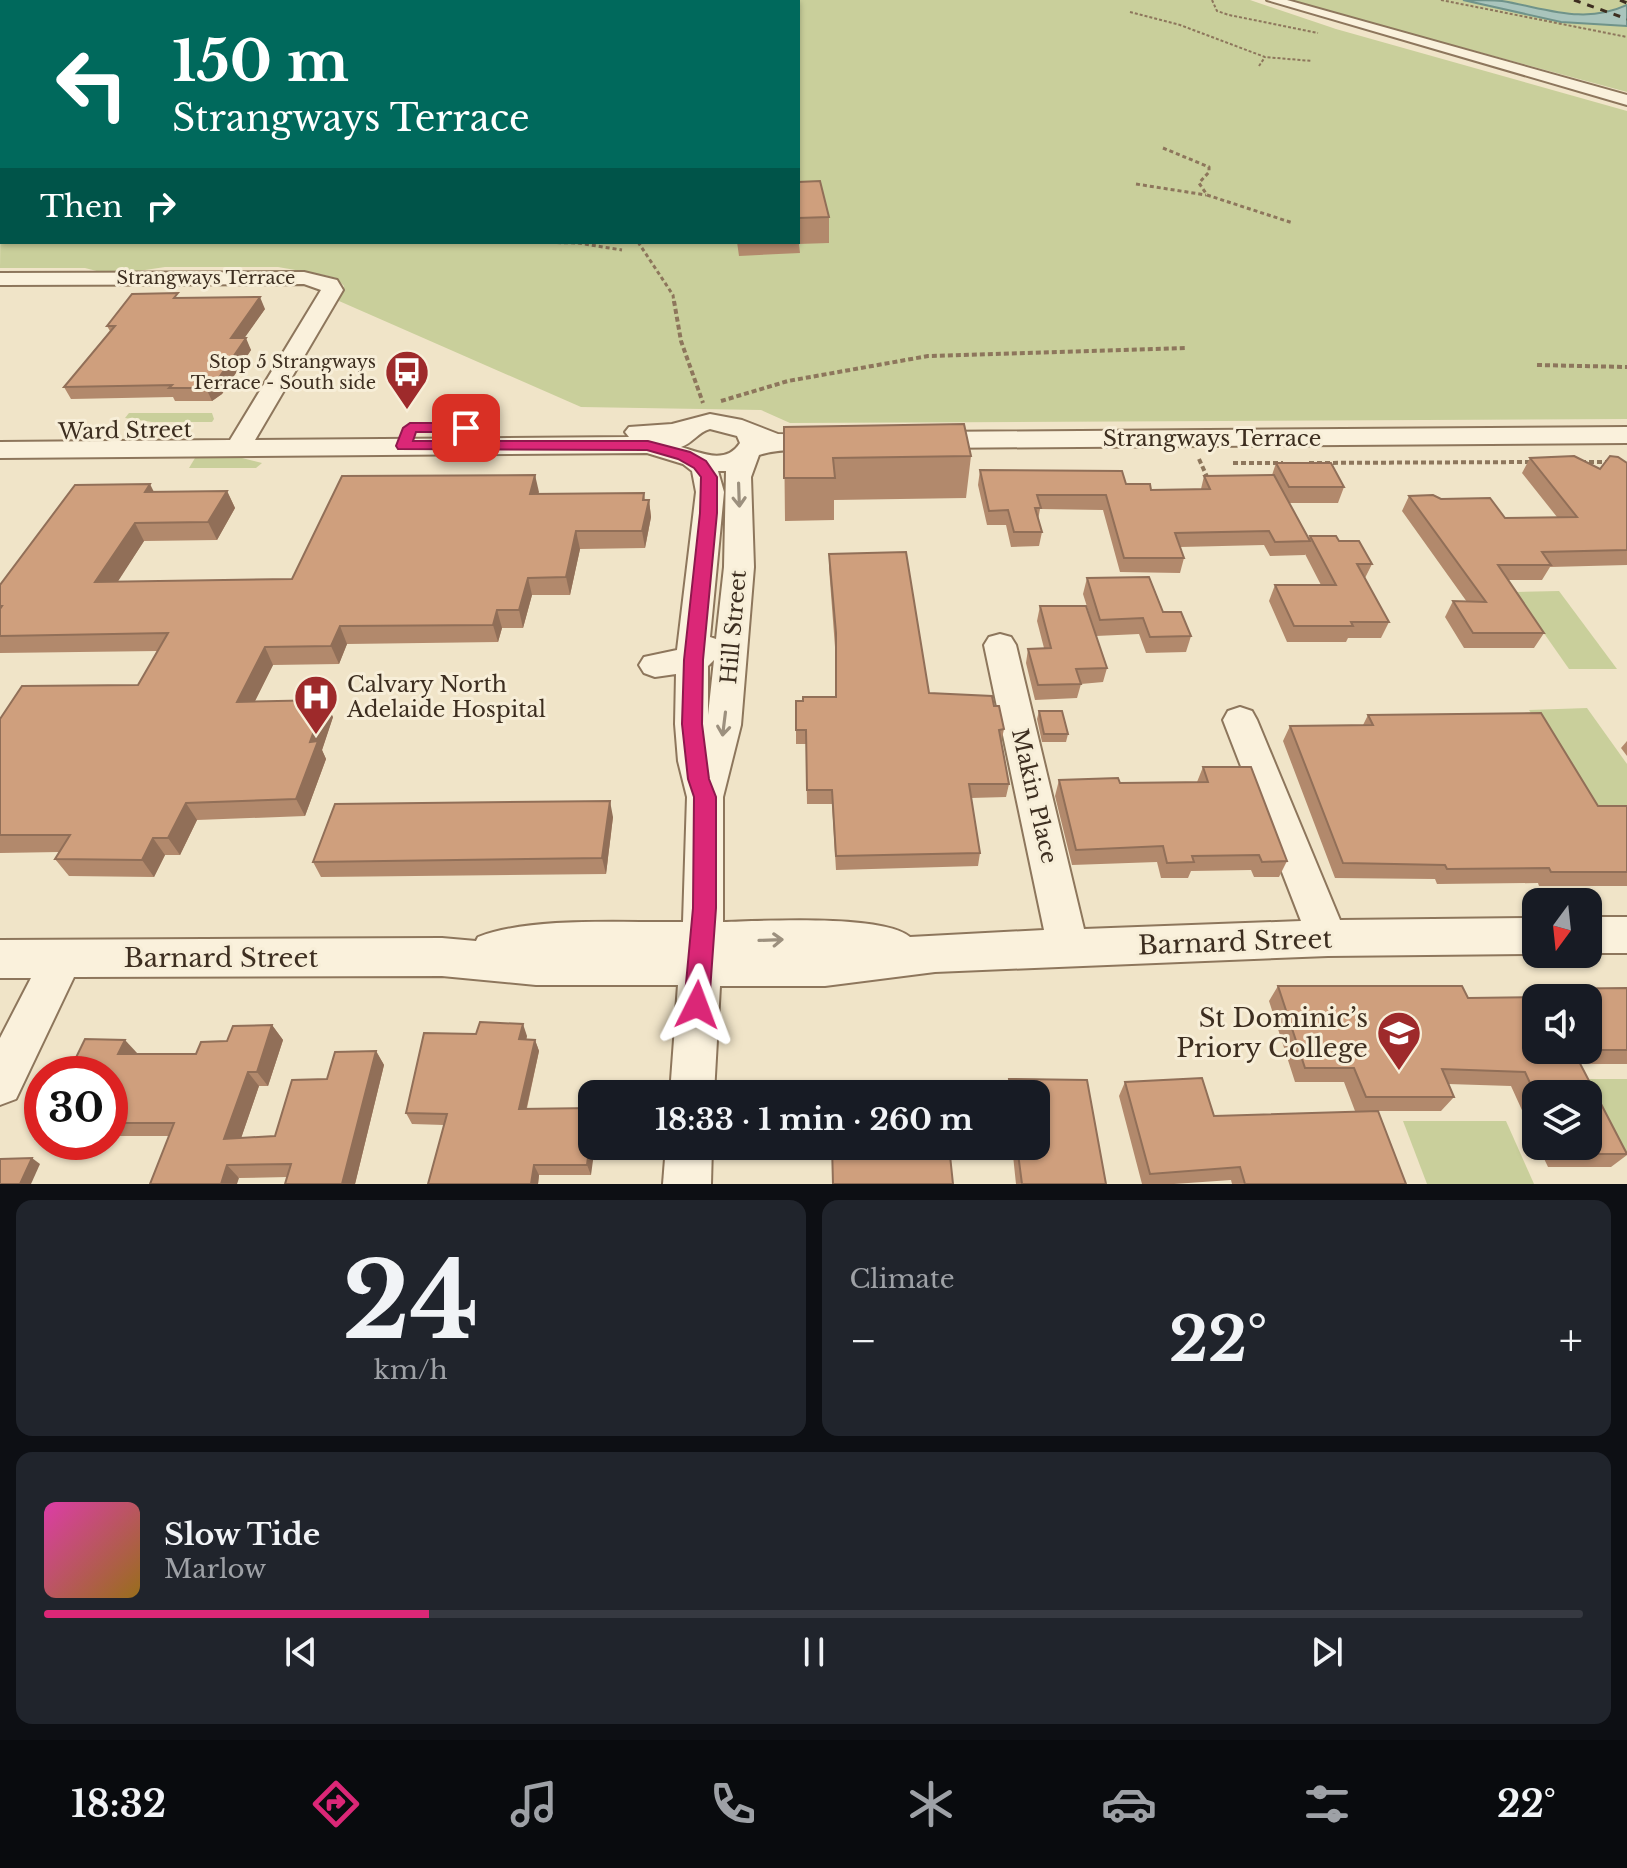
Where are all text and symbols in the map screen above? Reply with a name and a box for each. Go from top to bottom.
text: 150 m [172,27,349,96]
icon: left [40,32,144,136]
text: Strangways Terrace [172,96,530,141]
icon: right [139,184,183,228]
text: Then [40,188,123,225]
street label: Strangways Terrace [117,267,295,289]
bus stop icon: Stop 5 Strangways Terrace - South side [383,348,431,411]
place label: Stop 5 Strangways Terrace - South side [191,351,376,394]
pin [432,394,500,462]
icon: arrive [444,406,488,450]
street label: Ward Street [57,416,193,445]
street label: Strangways Terrace [1103,425,1321,452]
one-way arrow [731,481,746,507]
street label: Hill Street [715,568,752,685]
place label: Calvary North Adelaide Hospital [346,671,546,723]
hospital icon: Calvary North Adelaide Hospital [292,673,340,736]
one-way arrow [716,710,731,736]
street label: Makin Place [1006,726,1063,866]
north arrow [1522,888,1602,968]
map controls [1522,888,1602,1160]
street label: Barnard Street [1137,923,1333,961]
one-way arrow [757,933,784,948]
street label: Barnard Street [124,942,318,974]
position arrow [655,963,739,1047]
button: sound [1522,984,1602,1064]
place label: St Dominic’s Priory College [1176,1002,1368,1064]
school or university icon: St Dominic’s Priory College [1375,1009,1423,1072]
speed limit sign: 30 [24,1056,128,1160]
button: layers [1522,1080,1602,1160]
text: 18:33 · 1 min · 260 m [655,1101,973,1138]
text: 24 [342,1237,479,1366]
text: Climate [850,1263,955,1295]
text: 22° [1169,1303,1267,1377]
text: − [850,1313,877,1368]
text: + [1559,1313,1583,1368]
text: km/h [374,1354,448,1386]
text: Slow Tide [164,1516,320,1553]
text: Marlow [164,1553,266,1585]
icon: previous [279,1630,323,1674]
icon: pause [792,1630,836,1674]
icon: next [1305,1630,1349,1674]
icon: directions [308,1776,364,1832]
icon: music [506,1776,562,1832]
icon: phone [705,1776,761,1832]
icon: climate [903,1776,959,1832]
icon: car [1101,1776,1157,1832]
icon: filters [1299,1776,1355,1832]
text: 18:32 [71,1782,166,1827]
text: 22° [1497,1782,1556,1827]

